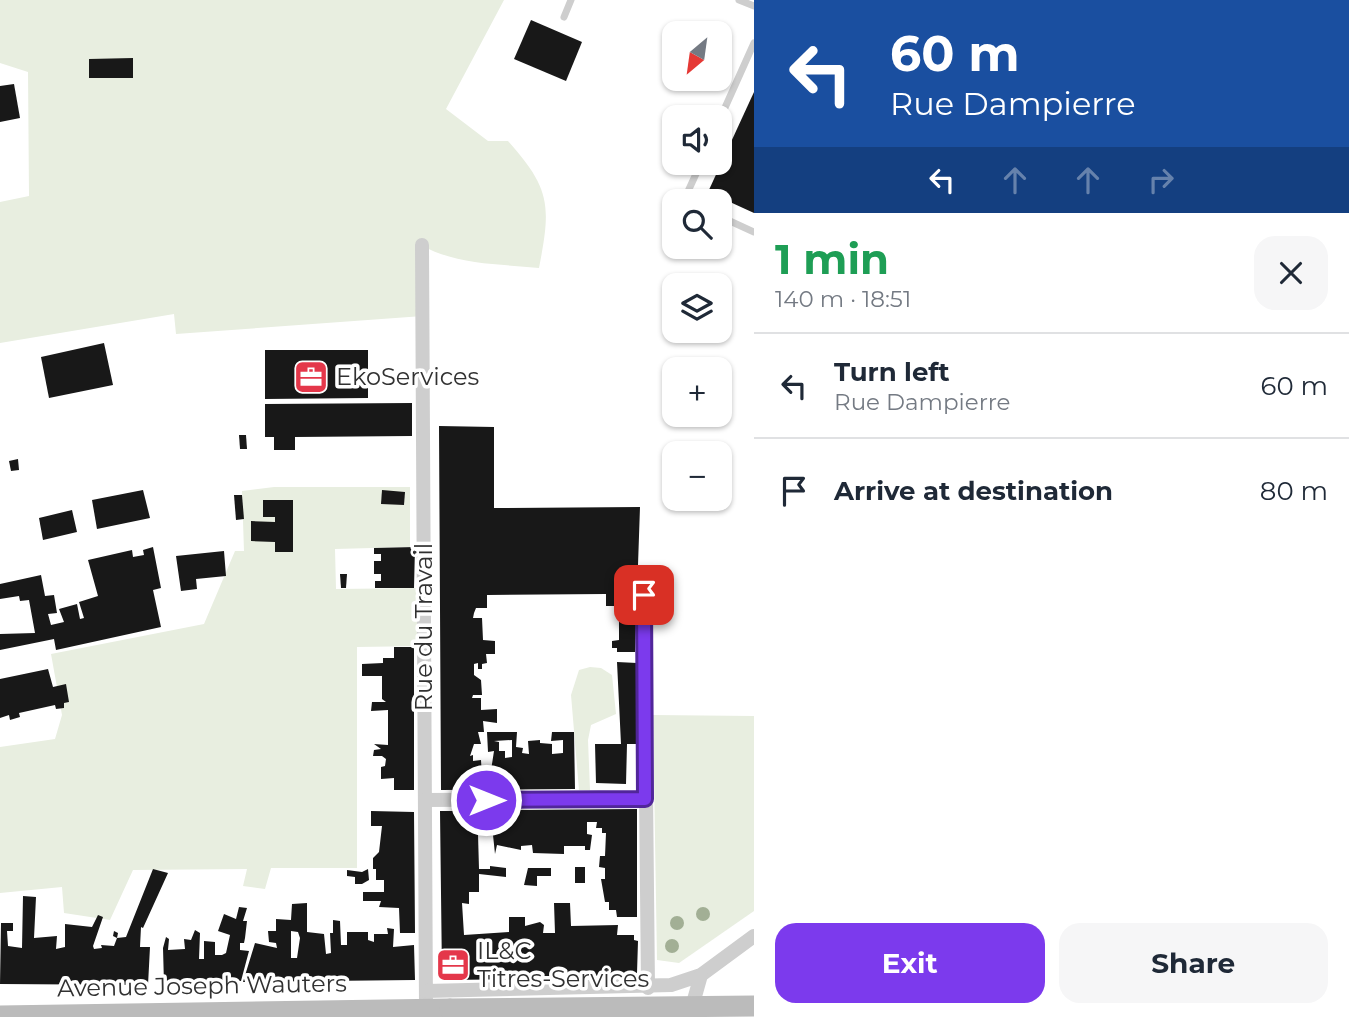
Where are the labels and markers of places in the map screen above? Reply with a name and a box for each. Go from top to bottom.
office icon: EkoServices [292,358,330,396]
place label: EkoServices [336,362,479,391]
pin [614,565,674,625]
place label: IL&C Titres-Services [477,936,649,993]
office icon: IL&C Titres-Services [434,946,472,984]

